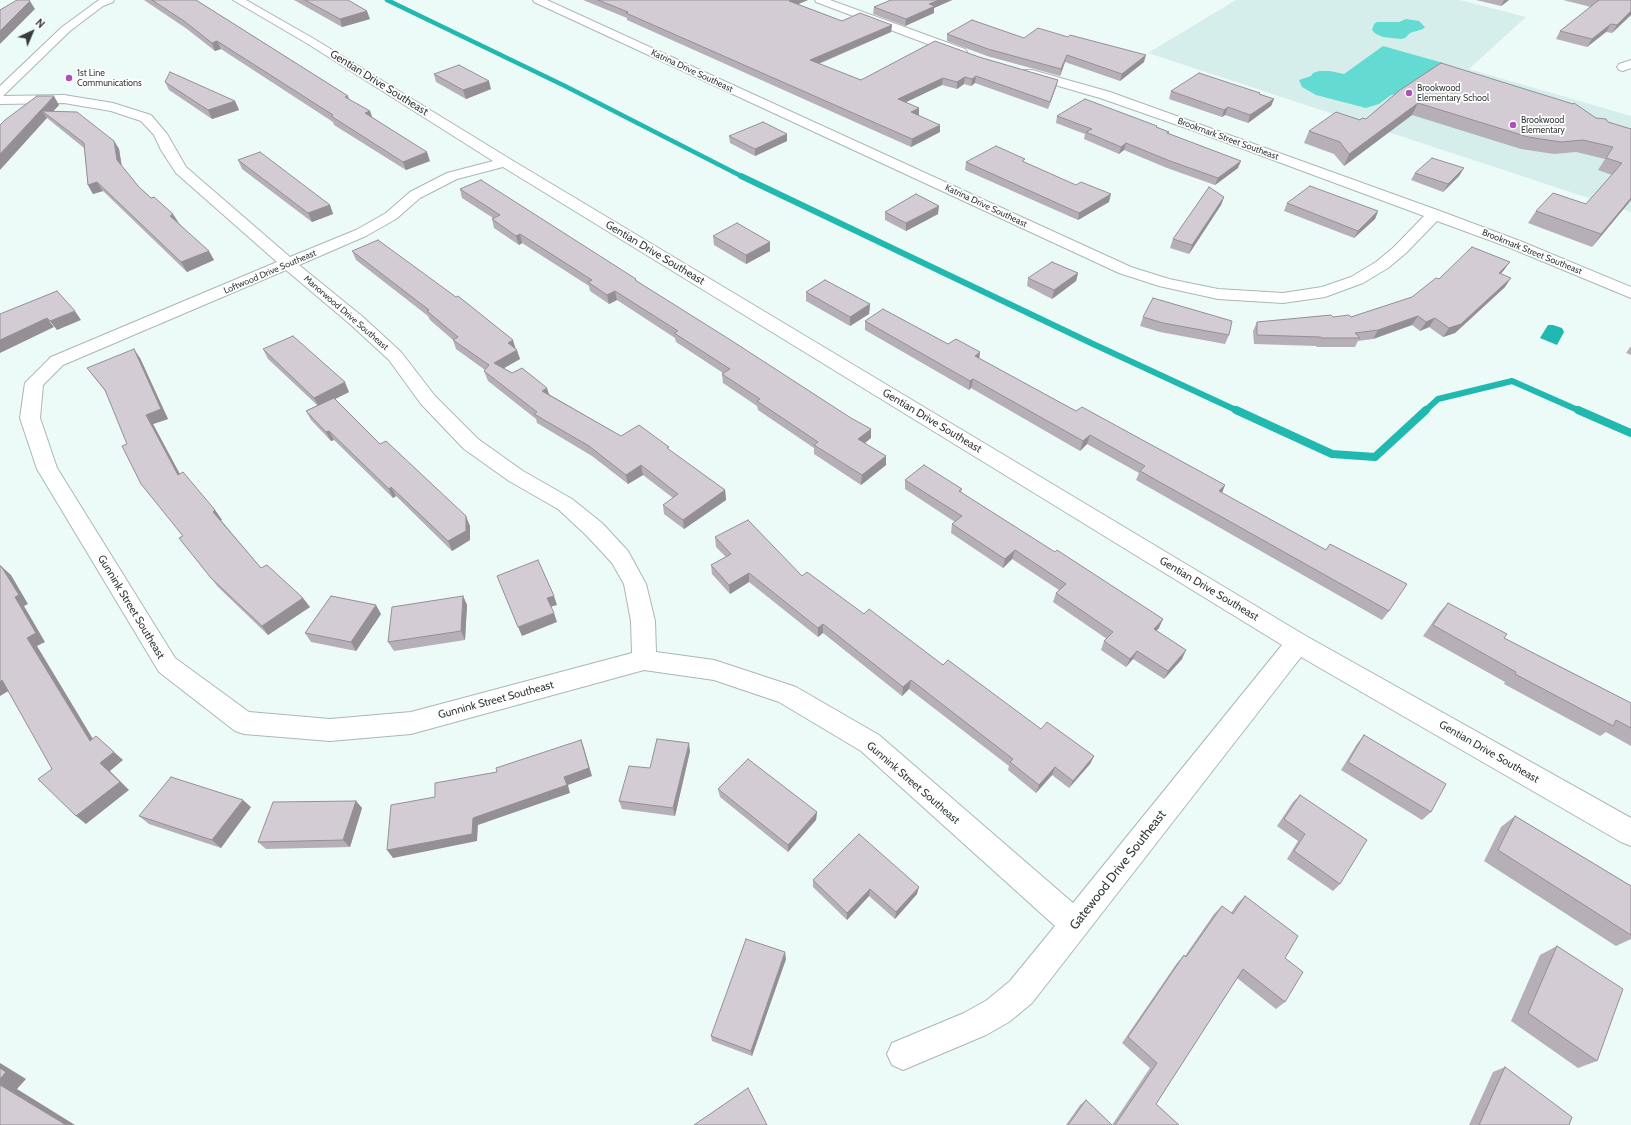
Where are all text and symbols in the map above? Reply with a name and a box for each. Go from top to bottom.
north arrow [12,12,52,52]
text: N [33,16,48,31]
street label: Gentian Drive Southeast [328,47,430,119]
street label: Katrina Drive Southeast [649,47,735,95]
place label: 1st Line Communications [77,68,142,89]
marker: 1st Line Communications [64,73,74,83]
place label: Brookwood Elementary School [1417,83,1489,104]
marker: Brookwood Elementary School [1404,88,1414,98]
place label: Brookwood Elementary [1521,115,1565,136]
street label: Brookmark Street Southeast [1176,116,1280,162]
marker: Brookwood Elementary [1508,120,1518,130]
street label: Katrina Drive Southeast [943,182,1029,230]
street label: Gentian Drive Southeast [603,218,707,288]
street label: Brookmark Street Southeast [1480,227,1584,277]
street label: Loftwood Drive Southeast [222,248,318,296]
street label: Manorwood Drive Southeast [302,273,390,353]
street label: Gentian Drive Southeast [880,386,984,456]
street label: Gunnink Street Southeast [95,553,167,661]
street label: Gentian Drive Southeast [1157,554,1261,624]
street label: Gunnink Street Southeast [437,678,555,722]
street label: Gentian Drive Southeast [1437,718,1541,786]
street label: Gunnink Street Southeast [864,739,962,827]
street label: Gatewood Drive Southeast [1066,807,1170,933]

